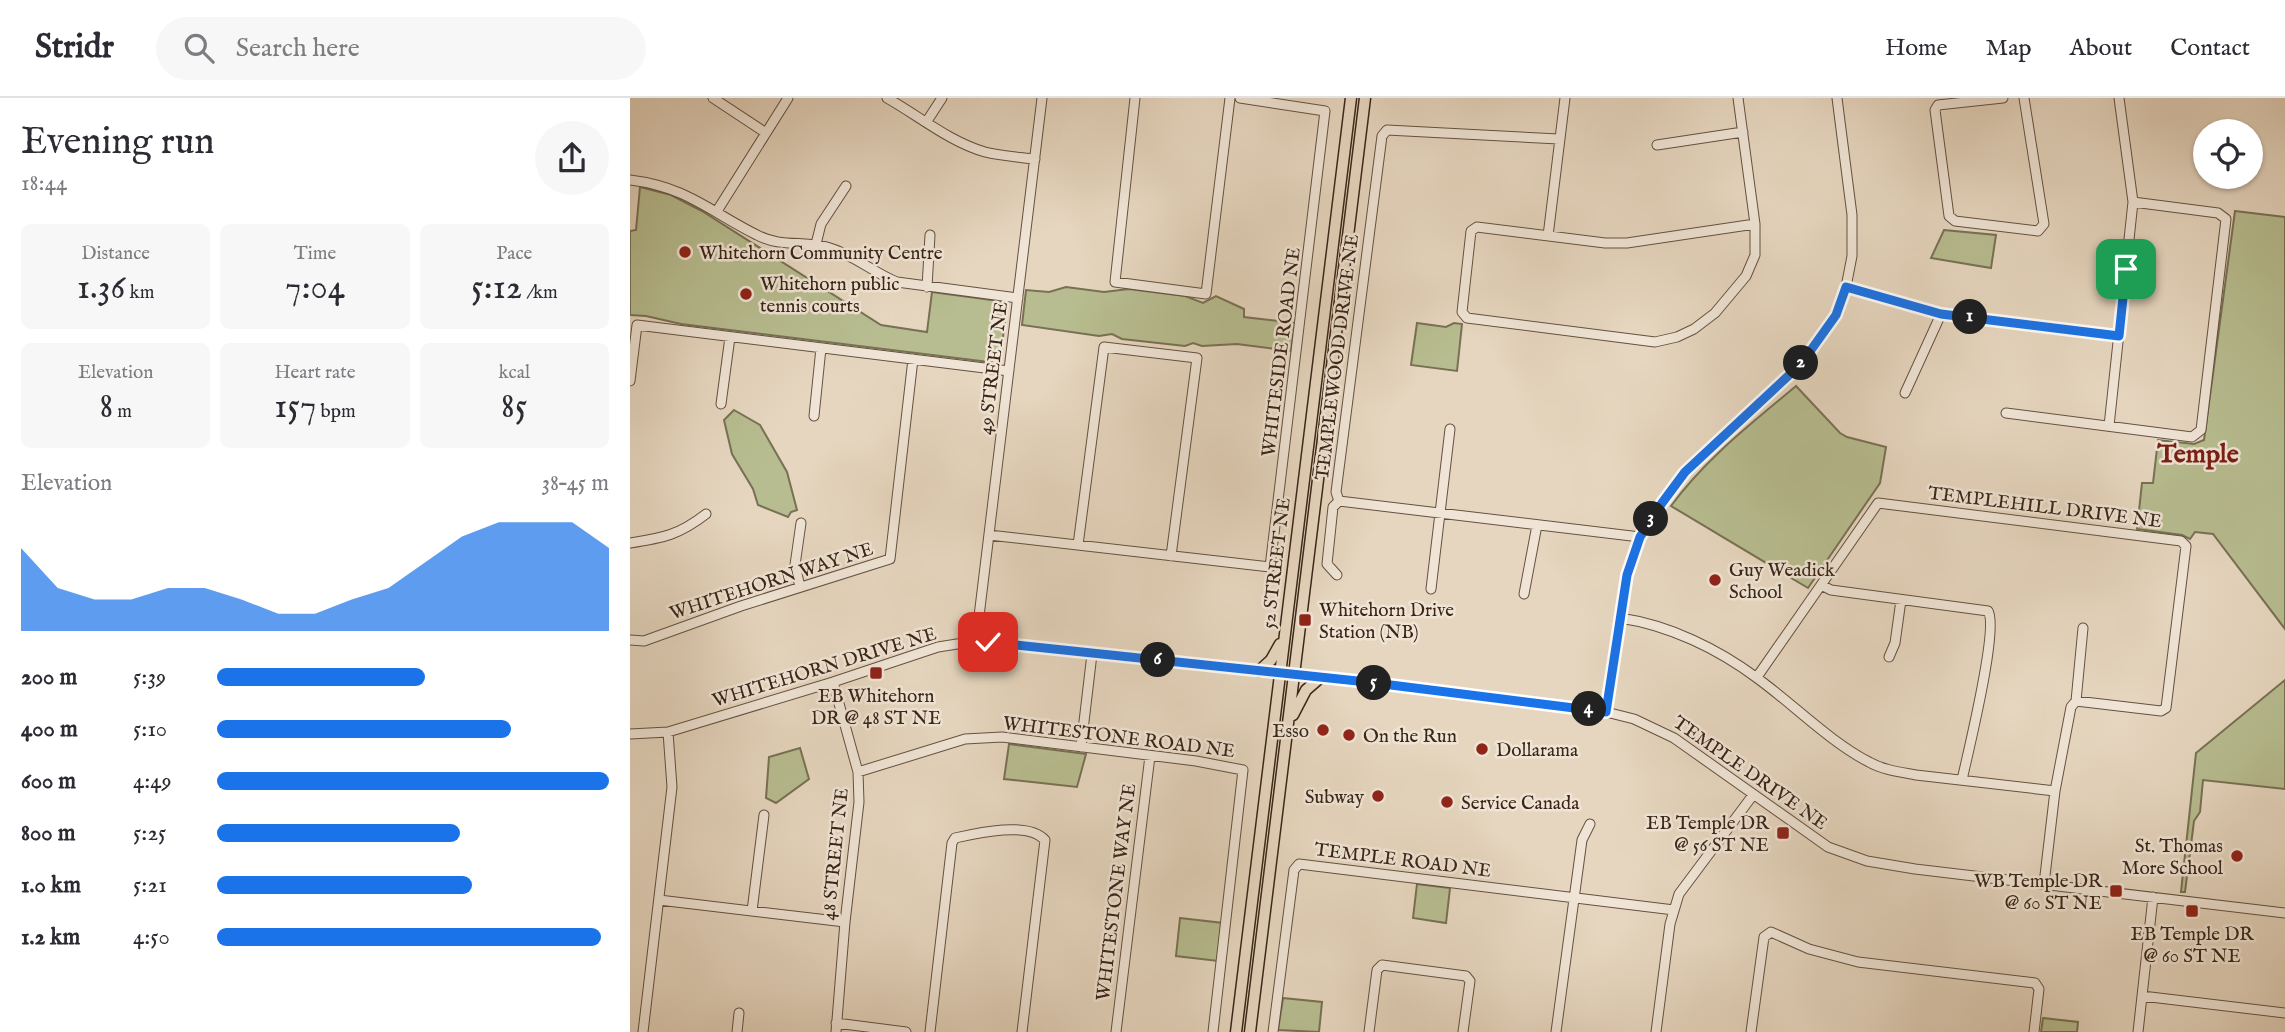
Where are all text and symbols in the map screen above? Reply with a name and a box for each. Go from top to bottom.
search box [156,17,646,80]
text: Stridr [35,27,114,69]
icon: search [180,29,218,67]
text: Search here [236,32,360,65]
text: Home [1885,33,1948,64]
text: Map [1986,33,2032,64]
text: About [2070,33,2132,64]
text: Contact [2170,33,2250,64]
text: Evening run [21,119,215,167]
map controls [2193,119,2263,189]
button: locate [2193,119,2263,189]
button: share [535,121,609,195]
text: 18:44 [21,169,67,198]
street label: TEMPLEWOOD DRIVE NE [1311,233,1365,482]
pin [2096,239,2156,299]
text: Distance [81,242,150,266]
text: Time [294,242,336,266]
text: Pace [496,242,532,266]
place label: Whitehorn Community Centre [699,242,943,266]
marker: Whitehorn Community Centre [677,244,693,260]
street label: WHITESIDE ROAD NE [1257,246,1307,458]
icon: arrive [2107,250,2145,288]
text: 1.36 [77,266,125,311]
text: 7:04 [285,266,345,311]
text: 5:12 [471,266,522,311]
place label: Whitehorn public tennis courts [760,273,899,319]
text: km [125,281,154,305]
text: /km [522,281,558,305]
marker: Whitehorn public tennis courts [738,286,754,302]
street label: 49 STREET NE [974,300,1014,436]
pin: 1 [1952,300,1988,334]
text: 1 [1966,304,1973,328]
pin: 2 [1784,345,1818,380]
text: 2 [1796,350,1805,374]
text: Elevation [78,361,153,385]
text: Heart rate [274,361,356,385]
text: kcal [498,361,530,385]
text: 8 [99,385,113,430]
text: 157 [274,385,316,430]
text: 85 [501,385,528,430]
text: m [113,400,132,424]
text: bpm [316,400,356,424]
district label: Temple [2156,438,2239,471]
text: Elevation [21,469,112,498]
text: 38–45 m [541,469,609,498]
street label: TEMPLEHILL DRIVE NE [1927,482,2163,534]
street label: 52 STREET NE [1257,496,1297,630]
pin: 3 [1634,502,1668,536]
text: 3 [1647,506,1654,530]
street label: WHITEHORN WAY NE [667,538,876,626]
place label: Guy Weadick School [1729,559,1836,605]
marker: Guy Weadick School [1707,572,1723,588]
place label: Whitehorn Drive Station (NB) [1319,599,1454,645]
pin [958,612,1018,672]
marker: Whitehorn Drive Station (NB) [1297,612,1313,628]
street label: WHITEHORN DRIVE NE [710,622,940,713]
icon: check [969,623,1007,661]
pin: 6 [1140,642,1176,678]
text: 6 [1153,647,1162,671]
text: 200 m [21,663,77,692]
text: 5:39 [133,663,166,692]
marker: EB Whitehorn DR @ 48 ST NE [868,665,884,681]
pin: 5 [1356,666,1392,700]
text: 5 [1370,670,1377,694]
place label: EB Whitehorn DR @ 48 ST NE [811,685,941,731]
pin: 4 [1572,692,1606,726]
text: 4 [1584,696,1593,720]
street label: TEMPLE DRIVE NE [1668,711,1832,836]
street label: WHITESTONE ROAD NE [1001,712,1236,764]
text: 400 m [21,715,78,744]
text: 5:10 [133,715,167,744]
place label: Esso [1272,720,1309,744]
marker: Esso [1315,722,1331,738]
place label: On the Run [1363,725,1457,749]
marker: On the Run [1341,727,1357,743]
place label: Dollarama [1496,739,1579,763]
marker: Dollarama [1474,741,1490,757]
text: 600 m [21,767,76,796]
text: 4:49 [133,767,172,796]
street label: WHITESTONE WAY NE [1092,782,1142,1002]
place label: Subway [1305,786,1365,810]
street label: 48 STREET NE [817,787,855,921]
marker: Subway [1370,788,1386,804]
place label: Service Canada [1461,792,1580,816]
marker: Service Canada [1439,794,1455,810]
place label: EB Temple DR @ 56 ST NE [1646,812,1770,858]
text: 800 m [21,819,75,848]
text: 5:25 [133,819,166,848]
marker: EB Temple DR @ 56 ST NE [1775,825,1791,841]
place label: St. Thomas More School [2122,835,2224,881]
street label: TEMPLE ROAD NE [1313,838,1493,884]
marker: St. Thomas More School [2229,848,2245,864]
place label: WB Temple DR @ 60 ST NE [1974,870,2103,916]
text: 1.0 km [21,871,81,900]
text: 5:21 [133,871,167,900]
marker: WB Temple DR @ 60 ST NE [2108,883,2124,899]
marker: EB Temple DR @ 60 ST NE [2184,903,2200,919]
text: 1.2 km [21,923,80,952]
text: 4:50 [133,923,170,952]
place label: EB Temple DR @ 60 ST NE [2130,923,2254,969]

